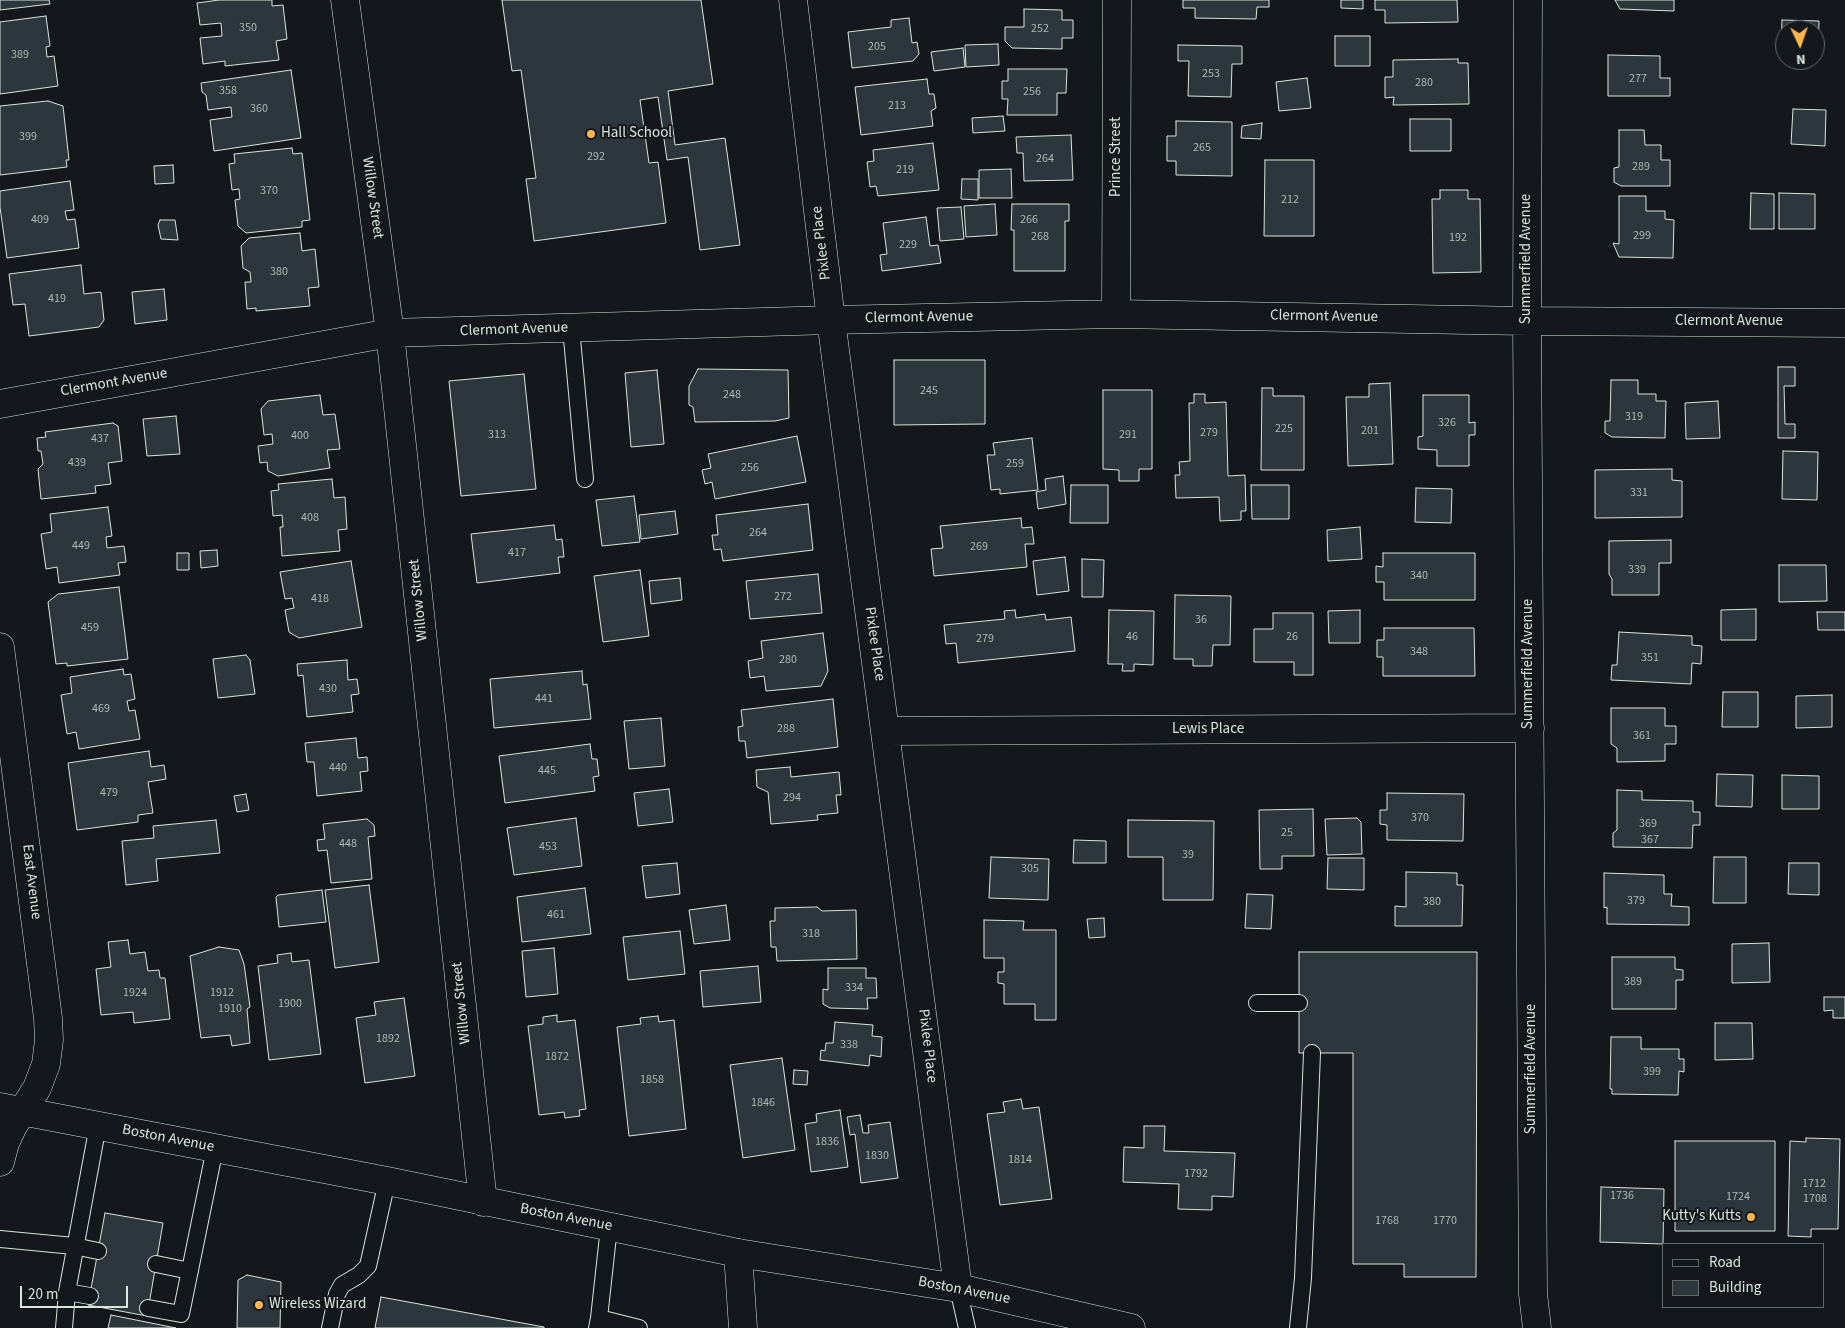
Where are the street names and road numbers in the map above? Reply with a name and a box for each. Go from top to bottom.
street label: Prince Street [1108,117,1126,197]
street label: Willow Street [357,156,387,240]
street label: Summerfield Avenue [1518,194,1536,324]
street label: Pixlee Place [809,205,835,281]
street label: Clermont Avenue [1270,307,1378,327]
street label: Clermont Avenue [865,308,973,328]
street label: Clermont Avenue [1675,313,1783,331]
street label: Clermont Avenue [460,319,568,341]
street label: Clermont Avenue [59,365,169,401]
street label: Willow Street [406,558,432,642]
street label: Summerfield Avenue [1520,599,1538,729]
street label: Pixlee Place [860,606,888,682]
street label: Lewis Place [1172,721,1244,739]
street label: East Avenue [17,843,45,921]
street label: Willow Street [449,961,475,1045]
street label: Summerfield Avenue [1523,1004,1541,1134]
street label: Pixlee Place [914,1008,940,1084]
street label: Boston Avenue [120,1121,216,1157]
street label: Boston Avenue [518,1200,614,1236]
street label: Boston Avenue [916,1273,1012,1309]

